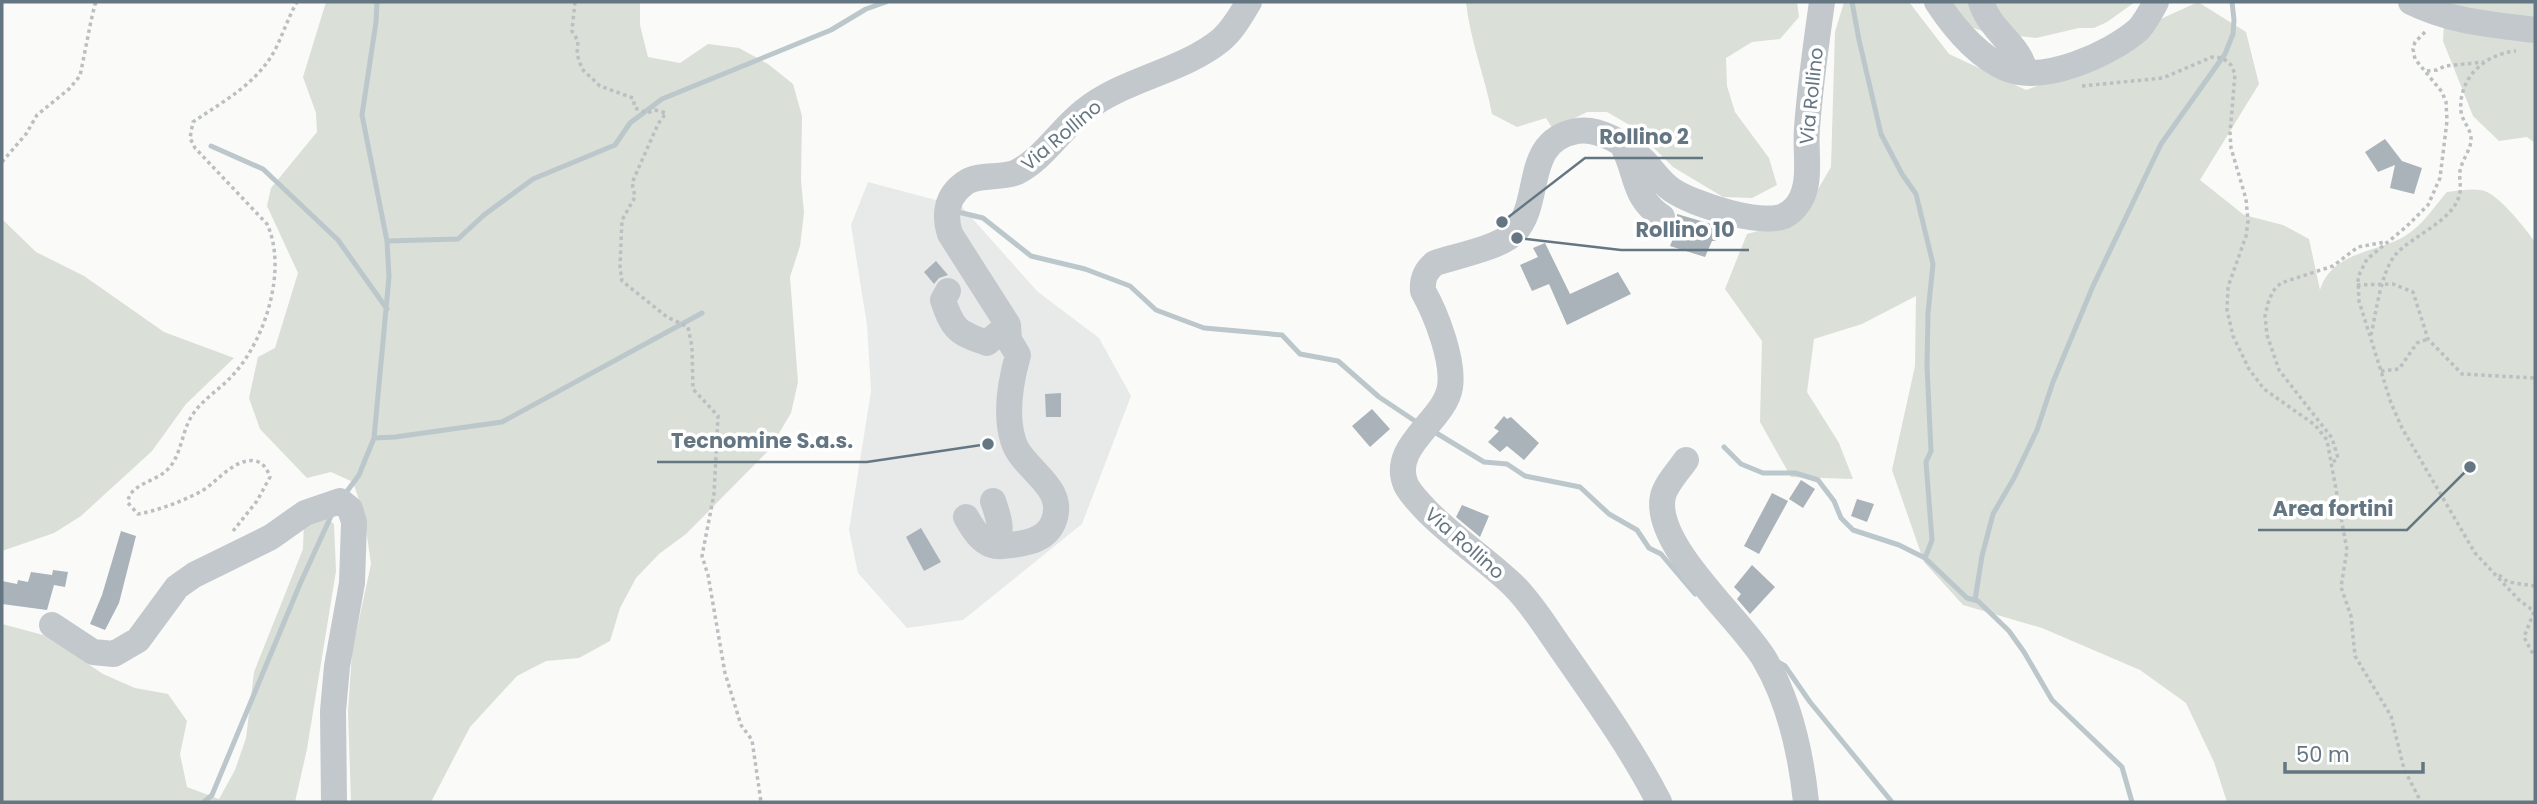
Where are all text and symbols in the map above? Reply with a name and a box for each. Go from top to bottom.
street label: Via Rollino [1793,46,1830,146]
street label: Via Rollino [1015,94,1107,177]
callout: Rollino 2 [1585,116,1703,158]
text: Rollino 2 [1599,122,1689,151]
callout: Rollino 10 [1621,208,1749,250]
text: Rollino 10 [1635,215,1735,244]
callout: Tecnomine S.a.s. [657,420,867,462]
text: Tecnomine S.a.s. [671,426,853,455]
callout: Area fortini [2258,488,2407,530]
text: Area fortini [2272,494,2394,523]
street label: Via Rollino [1419,501,1510,586]
scale bar [2285,730,2423,774]
text: 50 m [2296,740,2350,769]

